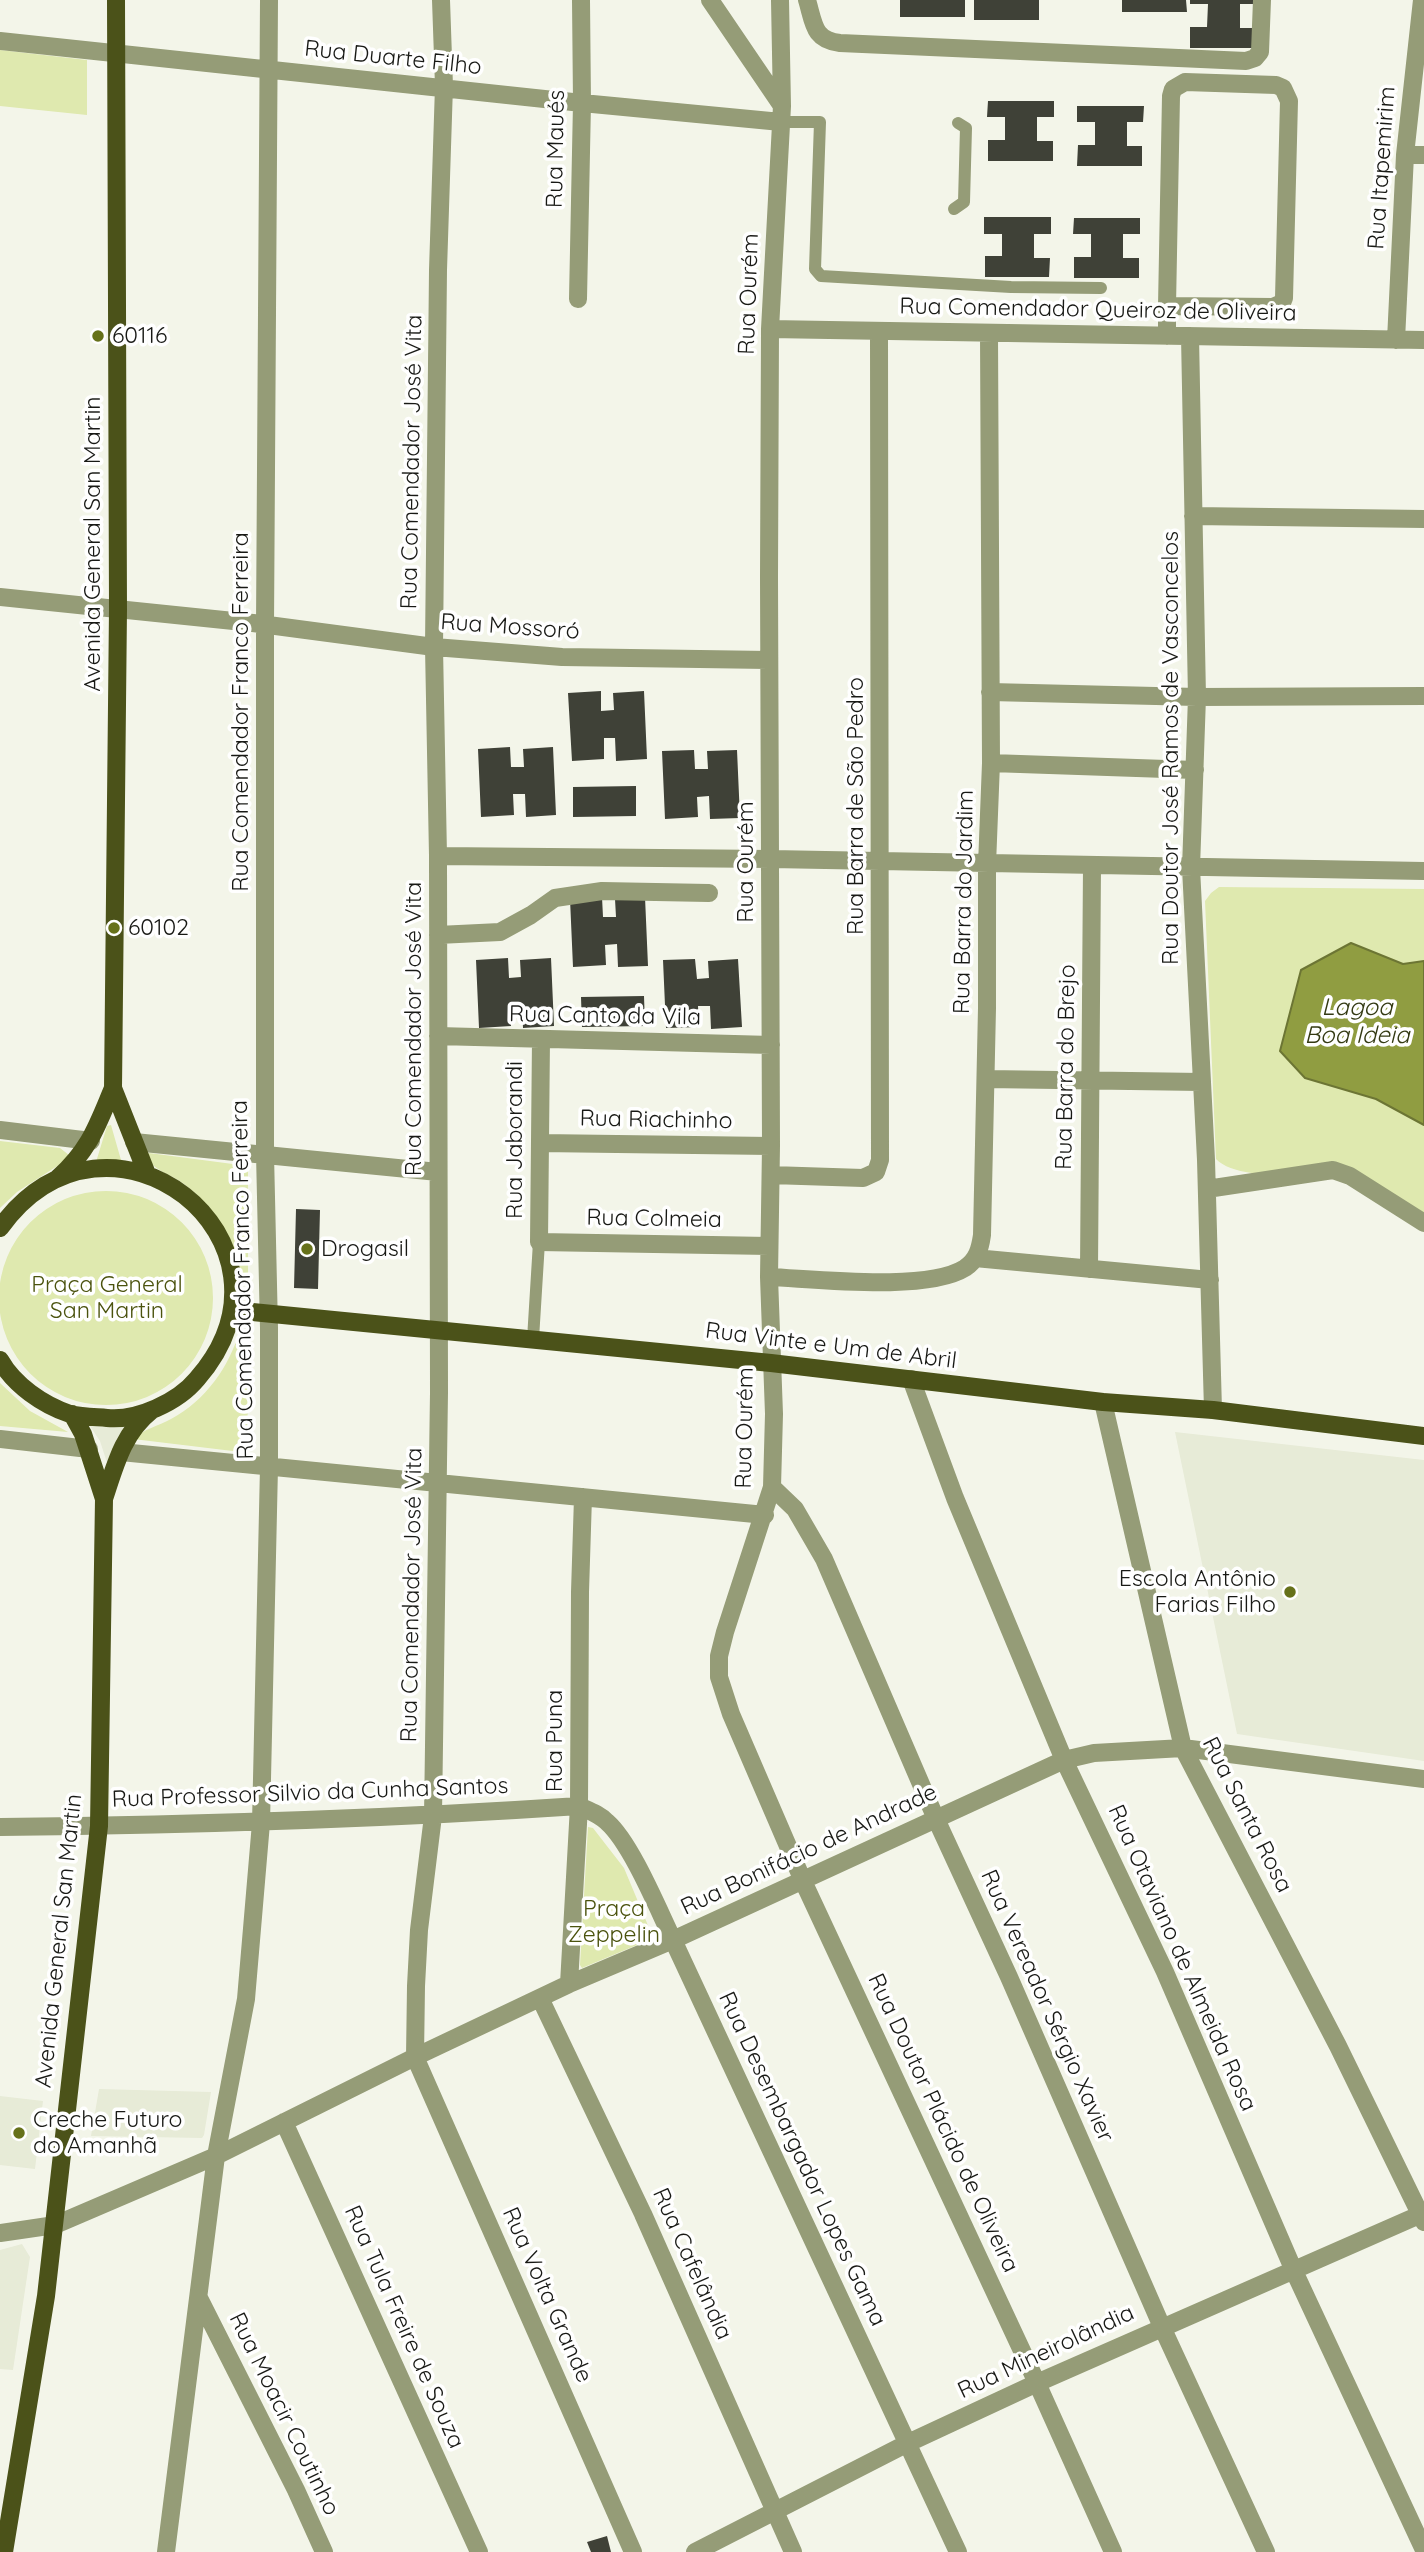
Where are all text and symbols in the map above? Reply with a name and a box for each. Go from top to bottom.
street label: Rua Duarte Filho [303,35,483,81]
street label: Rua Itapemirim [1363,85,1401,251]
street label: Rua Maués [541,90,571,208]
street label: Rua Ourém [733,233,765,355]
street label: Rua Comendador Queiroz de Oliveira [899,293,1297,327]
street label: Rua Comendador José Vita [396,315,428,609]
place label: 60116 [112,322,167,350]
marker: 60116 [90,328,106,344]
street label: Avenida General San Martin [79,396,107,692]
street label: Rua Doutor José Ramos de Vasconcelos [1157,531,1185,965]
street label: Rua Comendador Franco Ferreira [227,532,255,892]
street label: Rua Mossoró [439,608,581,646]
street label: Rua Barra de São Pedro [842,677,870,935]
street label: Rua Barra do Jardim [948,790,980,1014]
street label: Rua Ourém [732,801,760,923]
street label: Rua Comendador José Vita [400,882,428,1176]
place label: 60102 [128,914,189,942]
marker: 60102 [106,920,122,936]
street label: Rua Barra do Brejo [1050,964,1082,1170]
water label: Lagoa Boa Ideia [1305,994,1409,1050]
street label: Rua Canto da Vila [509,1001,701,1031]
street label: Rua Jaborandi [501,1061,529,1219]
street label: Rua Comendador Franco Ferreira [226,1100,260,1460]
street label: Rua Riachinho [579,1105,733,1135]
street label: Rua Colmeia [586,1204,722,1234]
place label: Drogasil [321,1235,409,1263]
marker: Drogasil [299,1241,315,1257]
park label: Praça General San Martin [31,1271,183,1325]
street label: Rua Vinte e Um de Abril [704,1317,958,1375]
street label: Rua Ourém [730,1367,760,1489]
street label: Rua Comendador José Vita [396,1448,428,1742]
place label: Escola Antônio Farias Filho [1119,1565,1276,1619]
marker: Escola Antônio Farias Filho [1282,1584,1298,1600]
street label: Rua Puna [541,1690,569,1792]
street label: Rua Santa Rosa [1196,1733,1298,1897]
street label: Rua Professor Silvio da Cunha Santos [111,1772,509,1814]
street label: Rua Bonifácio de Andrade [676,1778,942,1922]
street label: Avenida General San Martin [30,1793,88,2089]
street label: Rua Otaviano de Almeida Rosa [1102,1800,1262,2116]
street label: Rua Vereador Sérgio Xavier [974,1866,1120,2146]
park label: Praça Zeppelin [568,1895,660,1949]
street label: Rua Doutor Plácido de Oliveira [862,1969,1024,2277]
street label: Rua Desembargador Lopes Gama [712,1987,892,2331]
place label: Creche Futuro do Amanhã [33,2106,182,2160]
marker: Creche Futuro do Amanhã [11,2125,27,2141]
street label: Rua Cafelândia [646,2184,738,2344]
street label: Rua Tula Freire de Souza [338,2201,470,2453]
street label: Rua Volta Grande [496,2203,598,2387]
street label: Rua Mineirolândia [954,2299,1138,2405]
street label: Rua Moacir Coutinho [223,2308,345,2520]

